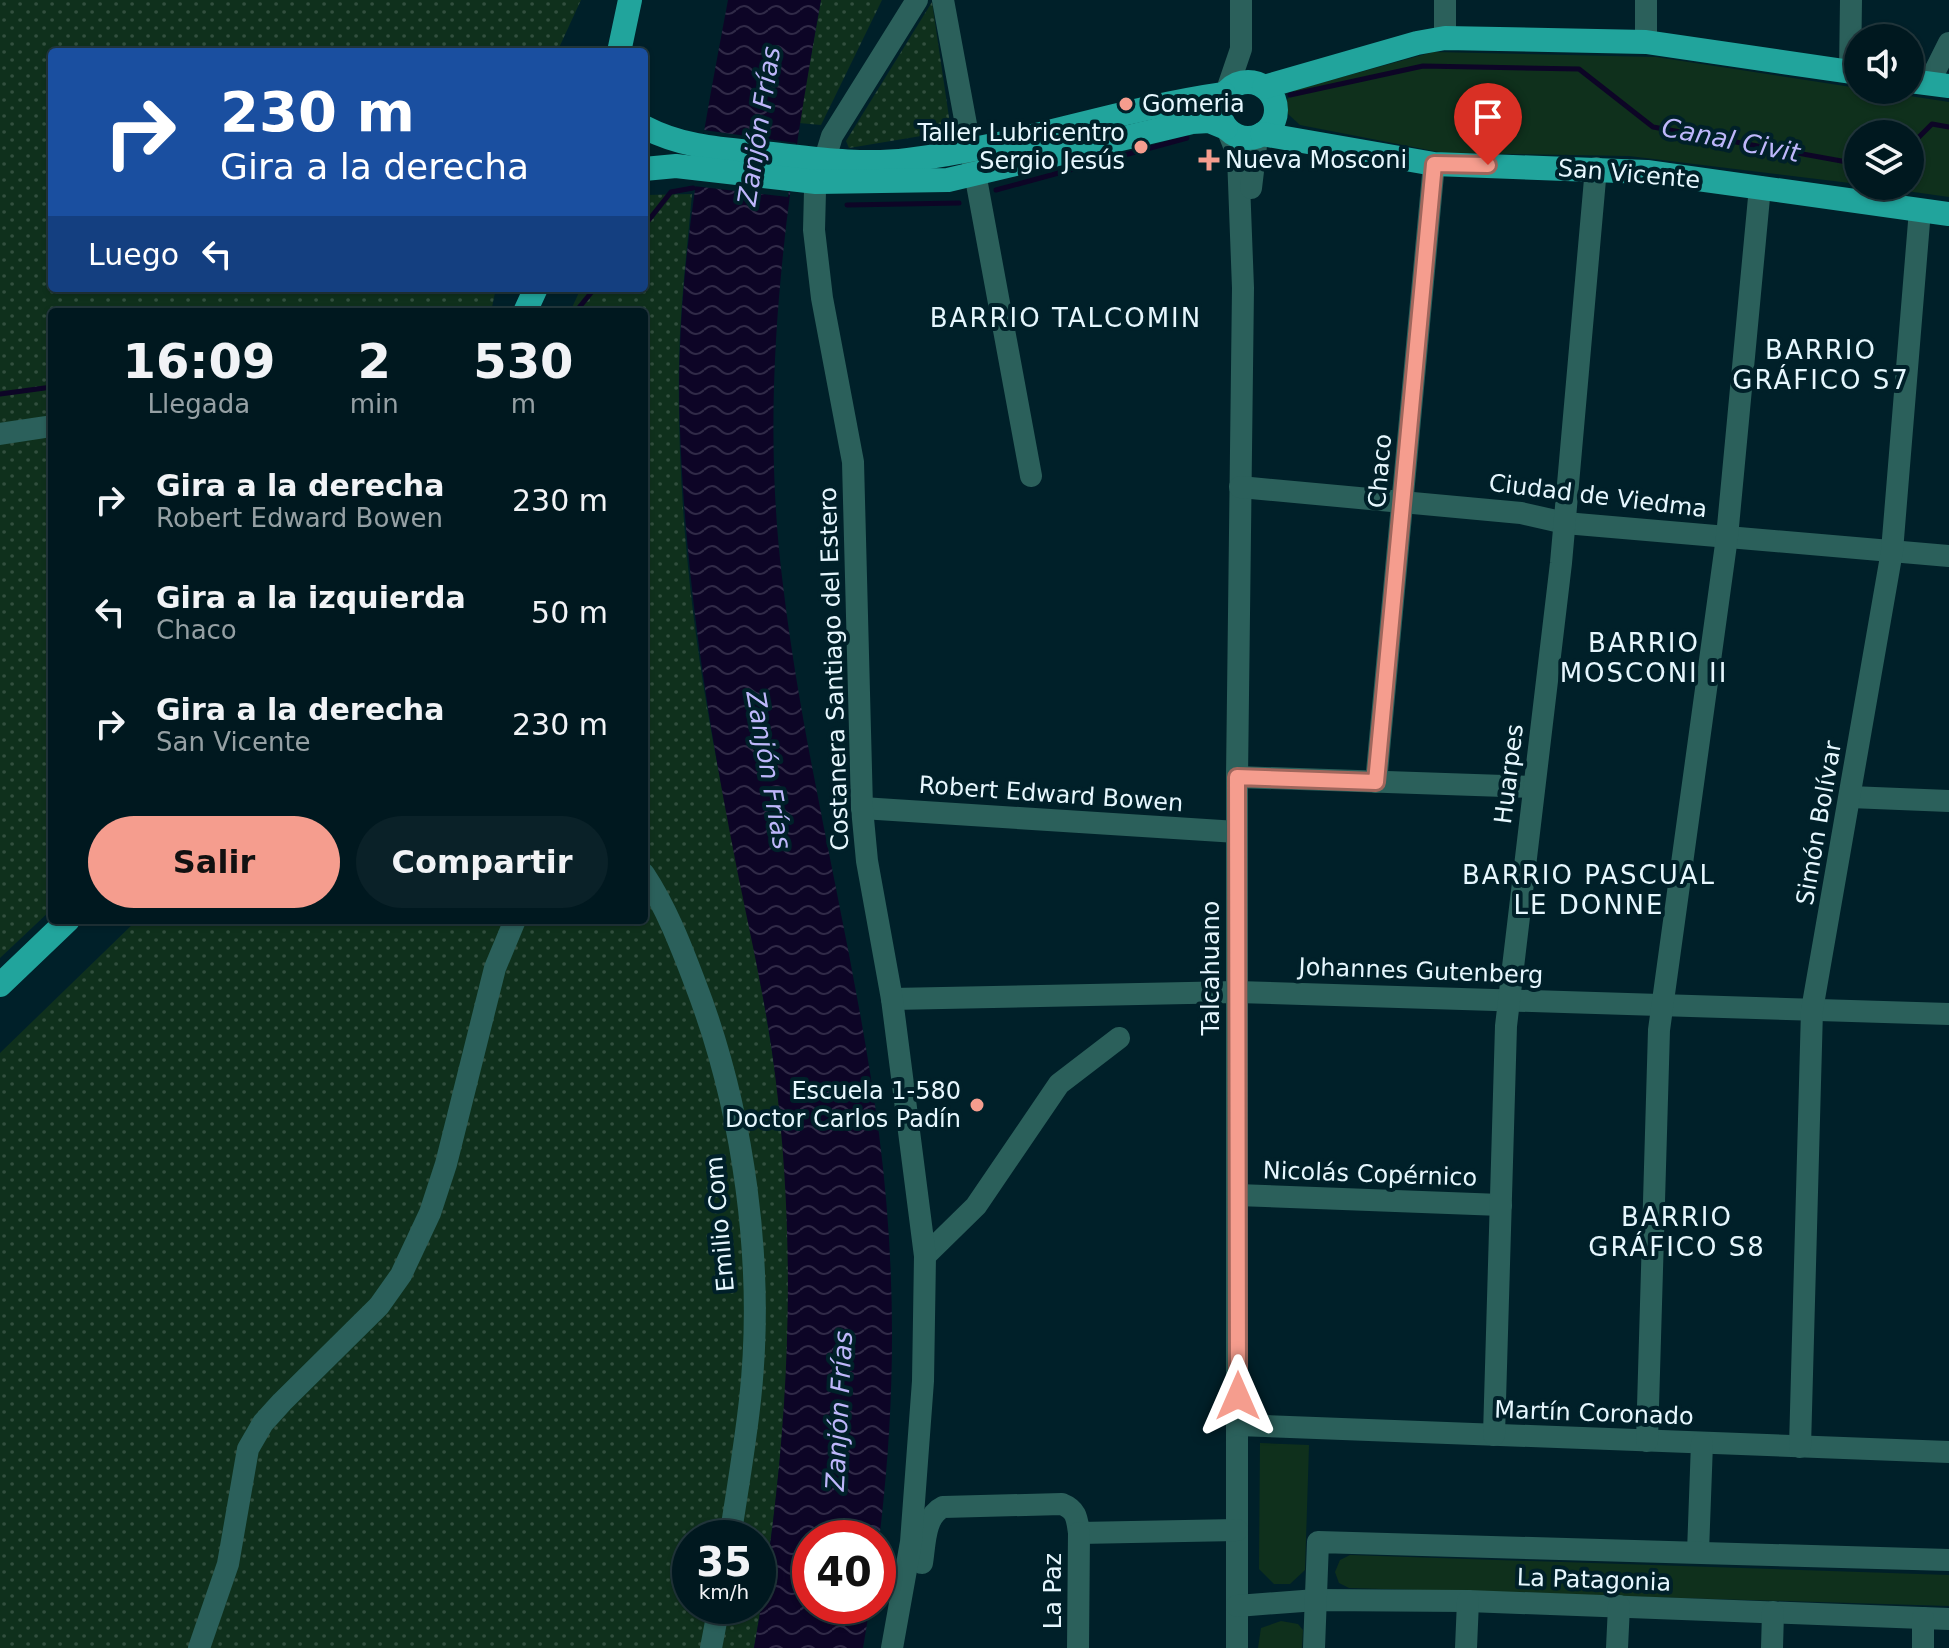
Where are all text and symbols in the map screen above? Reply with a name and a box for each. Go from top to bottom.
map controls [1844,24,1924,200]
button: sound [1844,24,1924,104]
water label: Zanjón Frías [731,44,786,209]
text: 230 m [220,79,415,144]
icon: right [88,80,192,184]
pin [1454,83,1522,165]
place label: Gomeria [1142,90,1245,118]
marker: Gomeria [1117,95,1135,113]
icon: arrive [1466,95,1510,139]
water label: Canal Civit [1659,112,1803,168]
place label: Taller Lubricentro Sergio Jesús [916,119,1125,175]
button: layers [1844,120,1924,200]
marker: Taller Lubricentro Sergio Jesús [1132,138,1150,156]
text: Gira a la derecha [220,146,529,187]
place label: Nueva Mosconi [1225,146,1407,174]
marker: Nueva Mosconi [1200,151,1218,169]
street label: San Vicente [1557,154,1701,194]
icon: left [195,232,239,276]
text: Luego [88,237,179,272]
district label: BARRIO TALCOMIN [930,303,1202,333]
text: 16:09 [122,333,275,389]
text: 2 [358,333,391,389]
text: 530 [473,333,573,389]
district label: BARRIO GRÁFICO S7 [1732,335,1910,395]
text: Llegada [148,389,250,419]
text: min [350,389,399,419]
text: m [511,389,536,419]
street label: Chaco [1363,433,1397,509]
text: Gira a la derecha [156,468,444,503]
street label: Ciudad de Viedma [1487,469,1709,523]
icon: right [88,478,132,522]
text: 230 m [512,483,608,518]
street label: Costanera Santiago del Estero [814,487,854,851]
text: Robert Edward Bowen [156,503,443,533]
text: Gira a la izquierda [156,580,466,615]
icon: left [88,590,132,634]
text: 50 m [531,595,608,630]
text: Chaco [156,615,237,645]
district label: BARRIO MOSCONI II [1560,628,1728,688]
water label: Zanjón Frías [740,687,798,852]
text: Gira a la derecha [156,692,444,727]
icon: right [88,702,132,746]
text: 230 m [512,707,608,742]
street label: Huarpes [1489,722,1529,826]
text: San Vicente [156,727,311,757]
street label: Simón Bolívar [1791,739,1847,907]
street label: Robert Edward Bowen [918,771,1184,817]
button: Salir [88,816,340,908]
button: Compartir [356,816,608,908]
district label: BARRIO PASCUAL LE DONNE [1462,860,1716,920]
street label: Talcahuano [1197,901,1225,1037]
street label: Johannes Gutenberg [1296,953,1544,989]
place label: Escuela 1-580 Doctor Carlos Padín [725,1077,961,1133]
marker: Escuela 1-580 Doctor Carlos Padín [968,1096,986,1114]
street label: Emilio Com [700,1155,740,1293]
street label: Nicolás Copérnico [1262,1156,1478,1192]
district label: BARRIO GRÁFICO S8 [1588,1202,1766,1262]
water label: Zanjón Frías [820,1330,858,1493]
position arrow [1196,1354,1280,1438]
street label: Martín Coronado [1494,1396,1694,1430]
speed limit sign: 40 [792,1520,896,1624]
text: 35 [696,1539,752,1585]
street label: La Paz [1039,1553,1067,1629]
street label: La Patagonia [1516,1563,1672,1597]
text: km/h [699,1580,749,1604]

